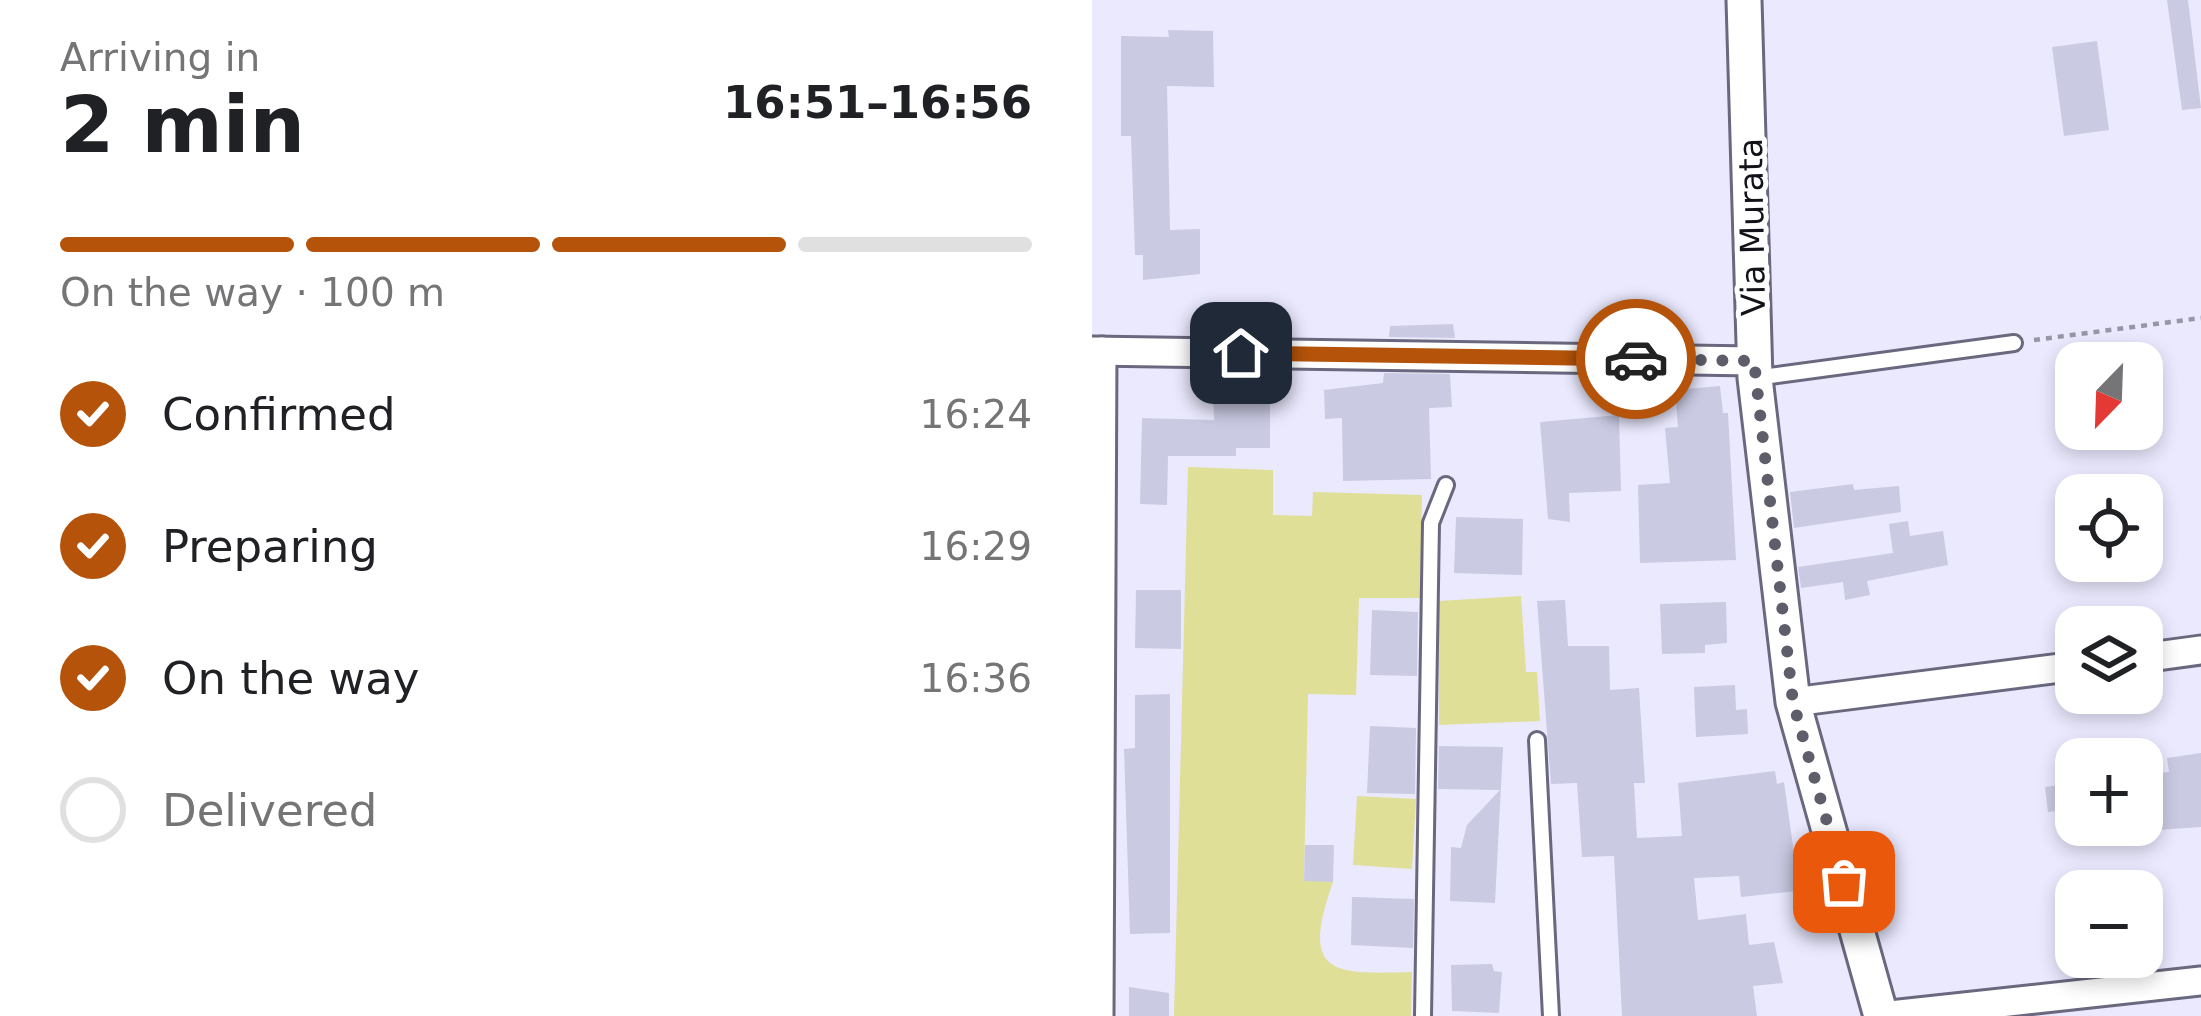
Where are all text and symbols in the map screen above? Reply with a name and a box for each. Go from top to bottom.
text: Arriving in [60,35,260,80]
text: 16:51–16:56 [723,76,1032,129]
text: 2 min [60,80,305,170]
street label: Via Murata [1731,138,1773,316]
text: On the way · 100 m [60,270,445,315]
courier [1576,299,1696,419]
pin [1190,302,1292,404]
icon: home [1208,320,1274,386]
icon: car [1603,326,1669,392]
north arrow [2055,342,2163,450]
map controls [2055,342,2163,978]
icon: check [60,381,126,447]
text: Confirmed [162,388,396,441]
text: 16:24 [920,392,1032,437]
button: locate [2055,474,2163,582]
icon: check [60,513,126,579]
text: Preparing [162,520,378,573]
text: 16:29 [920,524,1032,569]
button: layers [2055,606,2163,714]
icon: check [60,645,126,711]
text: On the way [162,652,419,705]
text: 16:36 [920,656,1032,701]
button: + [2055,738,2163,846]
text: Delivered [162,784,377,837]
pin [1793,831,1895,933]
icon: bag [1811,849,1877,915]
button: − [2055,870,2163,978]

